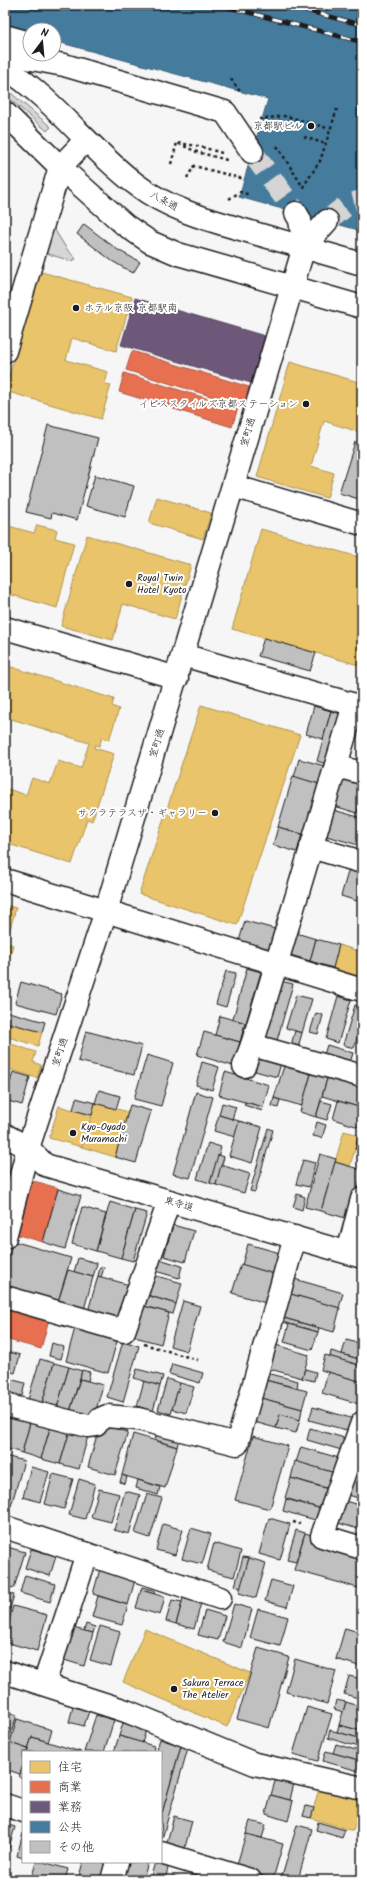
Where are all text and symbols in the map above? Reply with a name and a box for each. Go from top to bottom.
north arrow [22,22,62,62]
text: N [39,24,50,43]
place label: 京都駅ビル [253,118,303,134]
marker: 京都駅ビル [306,121,316,131]
street label: 八条通 [147,187,181,215]
place label: ホテル京阪 京都駅南 [84,300,178,316]
marker: ホテル京阪 京都駅南 [71,303,81,313]
place label: イビススタイルズ京都ステーション [138,396,298,412]
marker: イビススタイルズ京都ステーション [301,399,311,409]
street label: 室町通 [236,415,260,449]
place label: Royal Twin Hotel Kyoto [137,570,187,598]
marker: Royal Twin Hotel Kyoto [124,579,134,589]
street label: 室町通 [145,726,169,760]
place label: サクラテラスザ・ギャラリー [78,805,207,821]
marker: サクラテラスザ・ギャラリー [210,808,220,818]
street label: 室町通 [48,1035,72,1069]
place label: Kyo-Oyado Muramachi [81,1119,127,1147]
marker: Kyo-Oyado Muramachi [68,1128,78,1138]
street label: 東寺道 [162,1192,196,1216]
place label: Sakura Terrace The Atelier [182,1675,244,1703]
marker: Sakura Terrace The Atelier [169,1684,179,1694]
legend [22,1751,162,1863]
text: 住宅 [58,1758,82,1777]
text: 商業 [58,1778,82,1797]
text: 業務 [58,1798,82,1817]
text: 公共 [58,1818,82,1837]
text: その他 [58,1838,94,1857]

